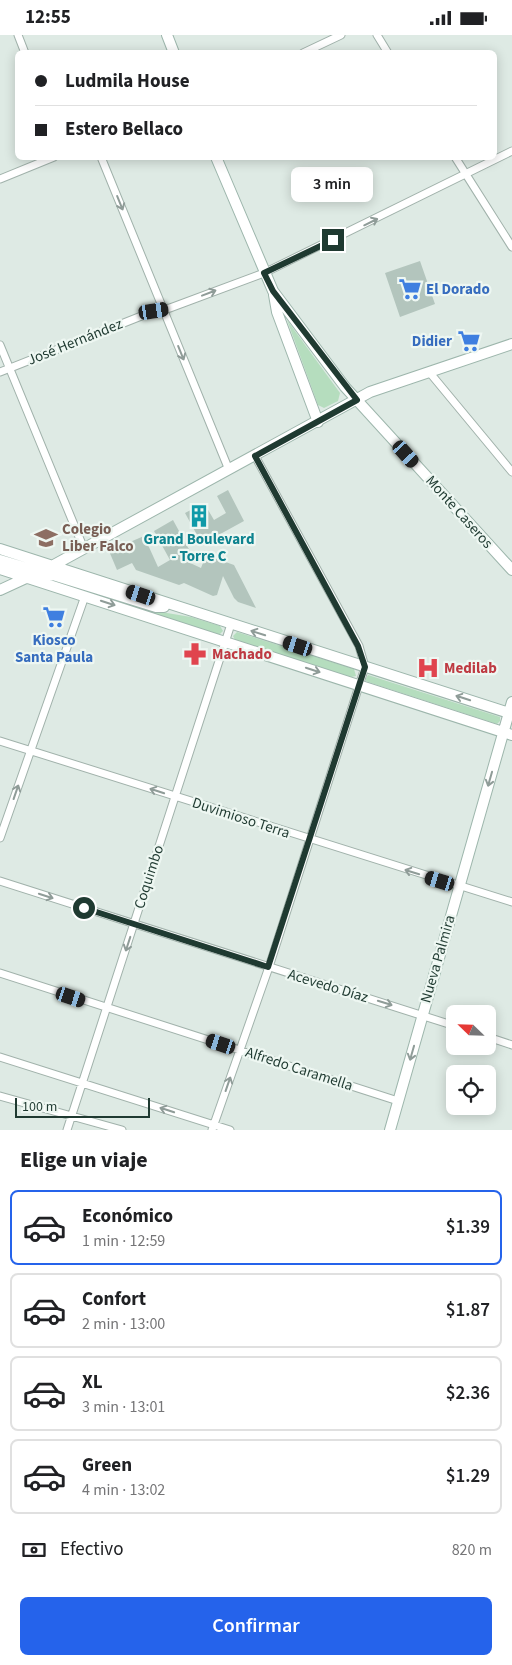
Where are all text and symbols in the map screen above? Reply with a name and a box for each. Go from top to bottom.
text: 12:55 [25,4,71,31]
text: Ludmila House [65,68,190,95]
text: Estero Bellaco [65,116,183,143]
callout: 3 min [292,167,374,203]
text: 3 min [313,173,351,195]
one-way arrow [116,195,125,210]
one-way arrow [363,216,378,226]
route end [322,229,344,251]
supermarket icon: El Dorado [397,276,423,302]
place label: El Dorado [426,279,490,300]
one-way arrow [201,288,216,298]
car [138,301,169,321]
street label: José Hernández [24,313,126,371]
supermarket icon: Didier [456,328,482,354]
place label: Didier [412,331,452,352]
one-way arrow [177,345,187,360]
car [390,438,421,470]
street label: Monte Caseros [420,471,498,553]
building icon: Grand Boulevard - Torre C [186,503,212,529]
place label: Colegio Liber Falco [62,519,134,557]
school or university icon: Colegio Liber Falco [33,525,59,551]
place label: Grand Boulevard - Torre C [144,529,254,567]
car [124,583,157,607]
one-way arrow [100,599,116,609]
supermarket icon: Kiosco Santa Paula [41,604,67,630]
one-way arrow [250,628,266,637]
place label: Kiosco Santa Paula [15,630,93,668]
car [281,634,314,658]
pharmacy icon: Machado [182,641,208,667]
place label: Machado [212,644,272,665]
hospital icon: Medilab [415,655,441,681]
place label: Medilab [444,658,497,679]
one-way arrow [304,666,320,675]
one-way arrow [455,693,471,703]
one-way arrow [484,770,494,786]
one-way arrow [12,784,21,800]
one-way arrow [149,786,165,796]
street label: Duvimioso Terra [189,792,293,844]
street label: Coquimbo [129,842,169,912]
one-way arrow [405,867,420,876]
car [423,869,456,893]
one-way arrow [38,892,54,902]
route start [73,897,95,919]
street label: Nueva Palmira [415,913,461,1005]
one-way arrow [122,935,132,951]
street label: Acevedo Díaz [285,964,371,1008]
car [54,985,87,1009]
one-way arrow [376,999,392,1009]
north arrow [446,1005,496,1055]
map controls [446,1005,496,1115]
car [204,1032,237,1056]
street label: Alfredo Caramella [243,1042,355,1096]
one-way arrow [406,1044,416,1060]
button: locate [446,1065,496,1115]
one-way arrow [224,1077,233,1092]
scale bar [15,1095,150,1118]
text: 100 m [22,1097,57,1117]
one-way arrow [159,1104,175,1114]
text: Elige un viaje [20,1144,148,1176]
text: Económico [82,1203,173,1230]
icon: car [22,1205,67,1250]
text: $1.39 [446,1214,490,1241]
text: 1 min · 12:59 [82,1230,165,1252]
text: Confort [82,1286,146,1313]
icon: car [22,1288,67,1333]
text: $1.87 [446,1297,490,1324]
text: 2 min · 13:00 [82,1313,165,1335]
text: XL [82,1369,103,1396]
icon: car [22,1371,67,1416]
text: $2.36 [446,1380,490,1407]
text: 3 min · 13:01 [82,1396,165,1418]
text: Green [82,1452,132,1479]
icon: car [22,1454,67,1499]
text: $1.29 [446,1463,490,1490]
text: 4 min · 13:02 [82,1479,165,1501]
icon: cash [20,1536,48,1564]
text: Efectivo [60,1536,123,1563]
text: 820 m [452,1539,492,1561]
button: Confirmar [20,1597,492,1655]

